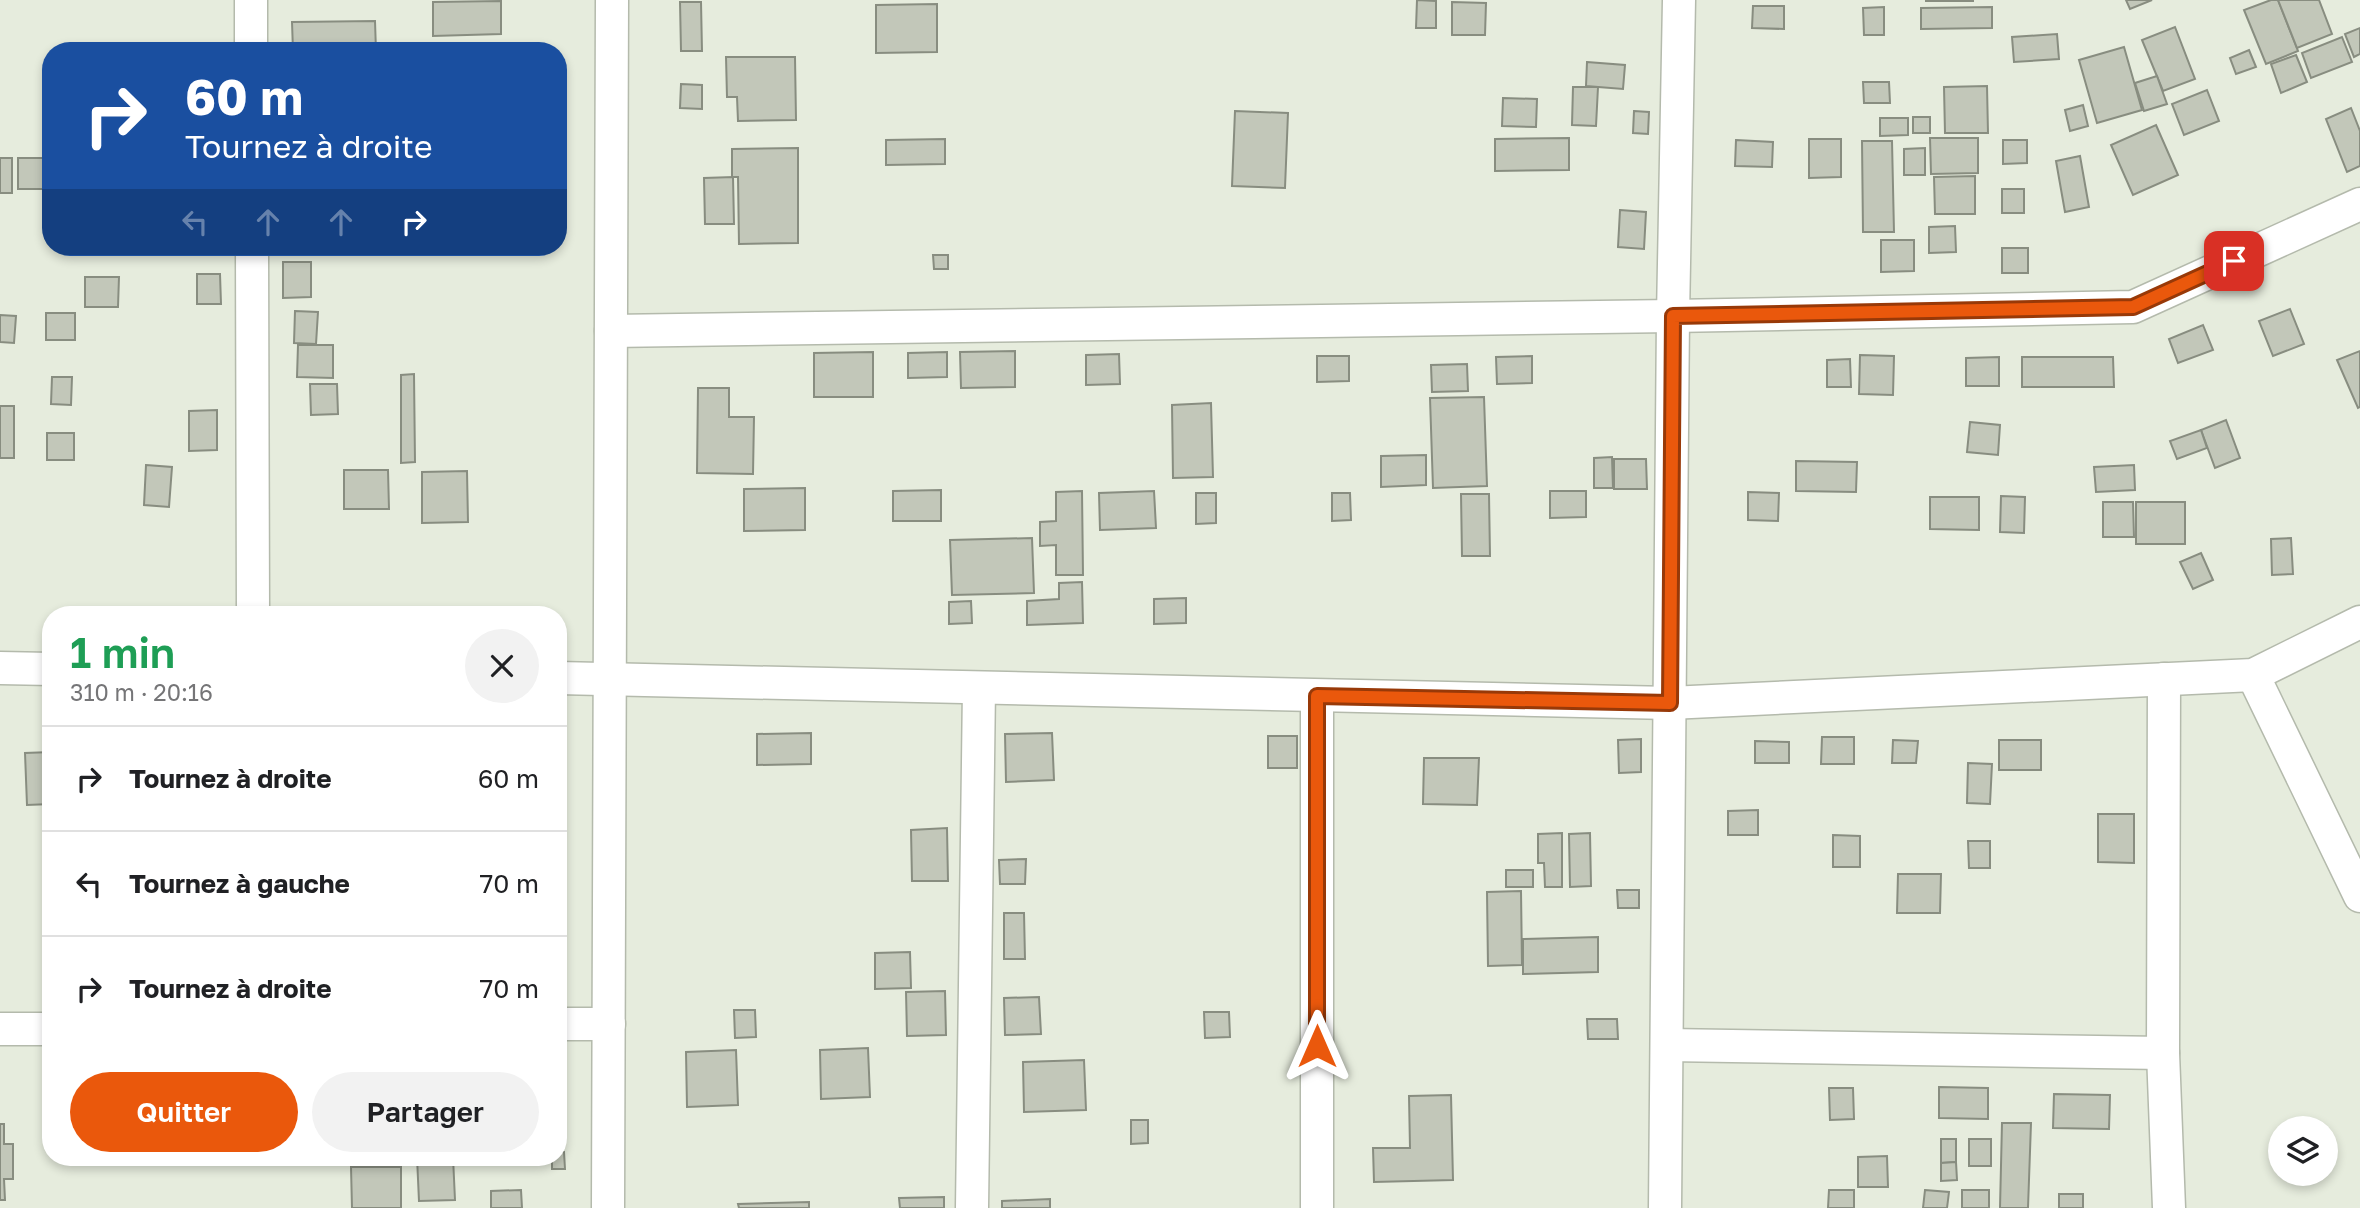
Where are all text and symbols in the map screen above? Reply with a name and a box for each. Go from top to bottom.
text: 60 m [185,67,303,126]
icon: right [70,70,161,161]
text: Tournez à droite [185,127,433,165]
icon: left [176,203,214,241]
icon: ahead [249,203,287,241]
icon: ahead [322,203,360,241]
icon: right [395,203,433,241]
pin [2204,231,2264,291]
icon: arrive [2215,242,2253,280]
text: 1 min [70,627,175,677]
button: close [465,629,539,703]
text: 310 m · 20:16 [70,678,213,706]
icon: right [70,760,108,798]
text: Tournez à droite [129,763,332,794]
text: 60 m [478,763,539,794]
icon: left [70,865,108,903]
text: Tournez à gauche [129,868,350,899]
text: 70 m [480,868,539,899]
icon: right [70,970,108,1008]
text: Tournez à droite [129,973,332,1004]
text: 70 m [480,973,539,1004]
position arrow [1280,1009,1354,1083]
button: Quitter [70,1072,298,1152]
button: Partager [312,1072,539,1152]
map controls [2268,1116,2338,1186]
button: layers [2268,1116,2338,1186]

